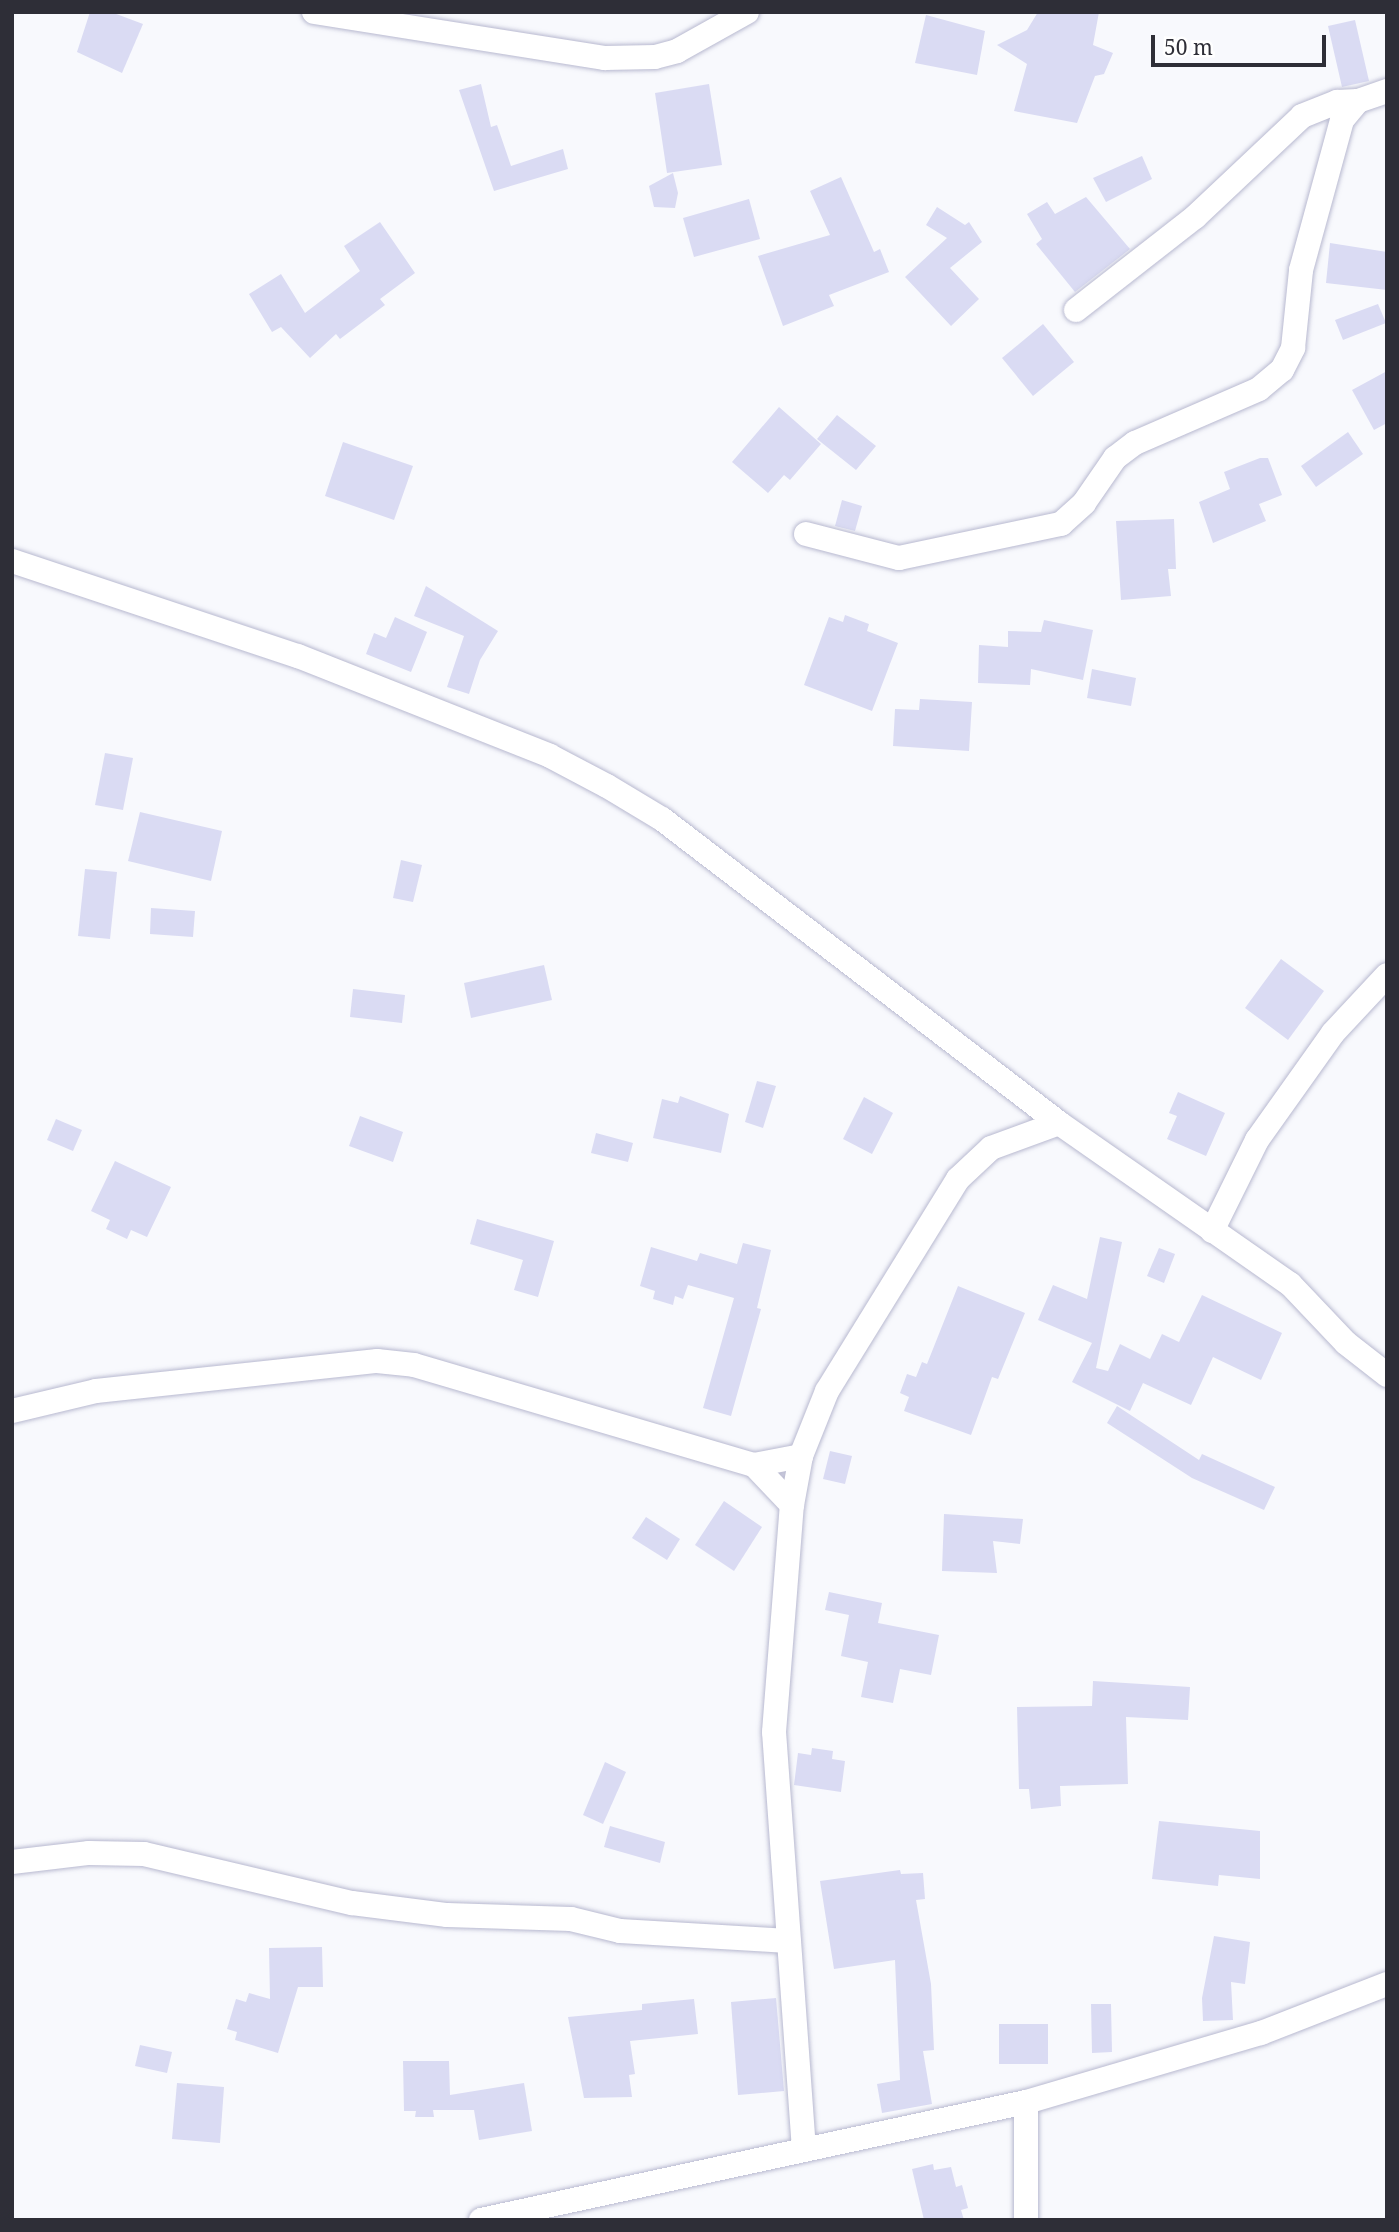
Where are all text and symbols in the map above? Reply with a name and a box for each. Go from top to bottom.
scale bar [1154,21,1329,65]
text: 50 m [1164,33,1213,61]

